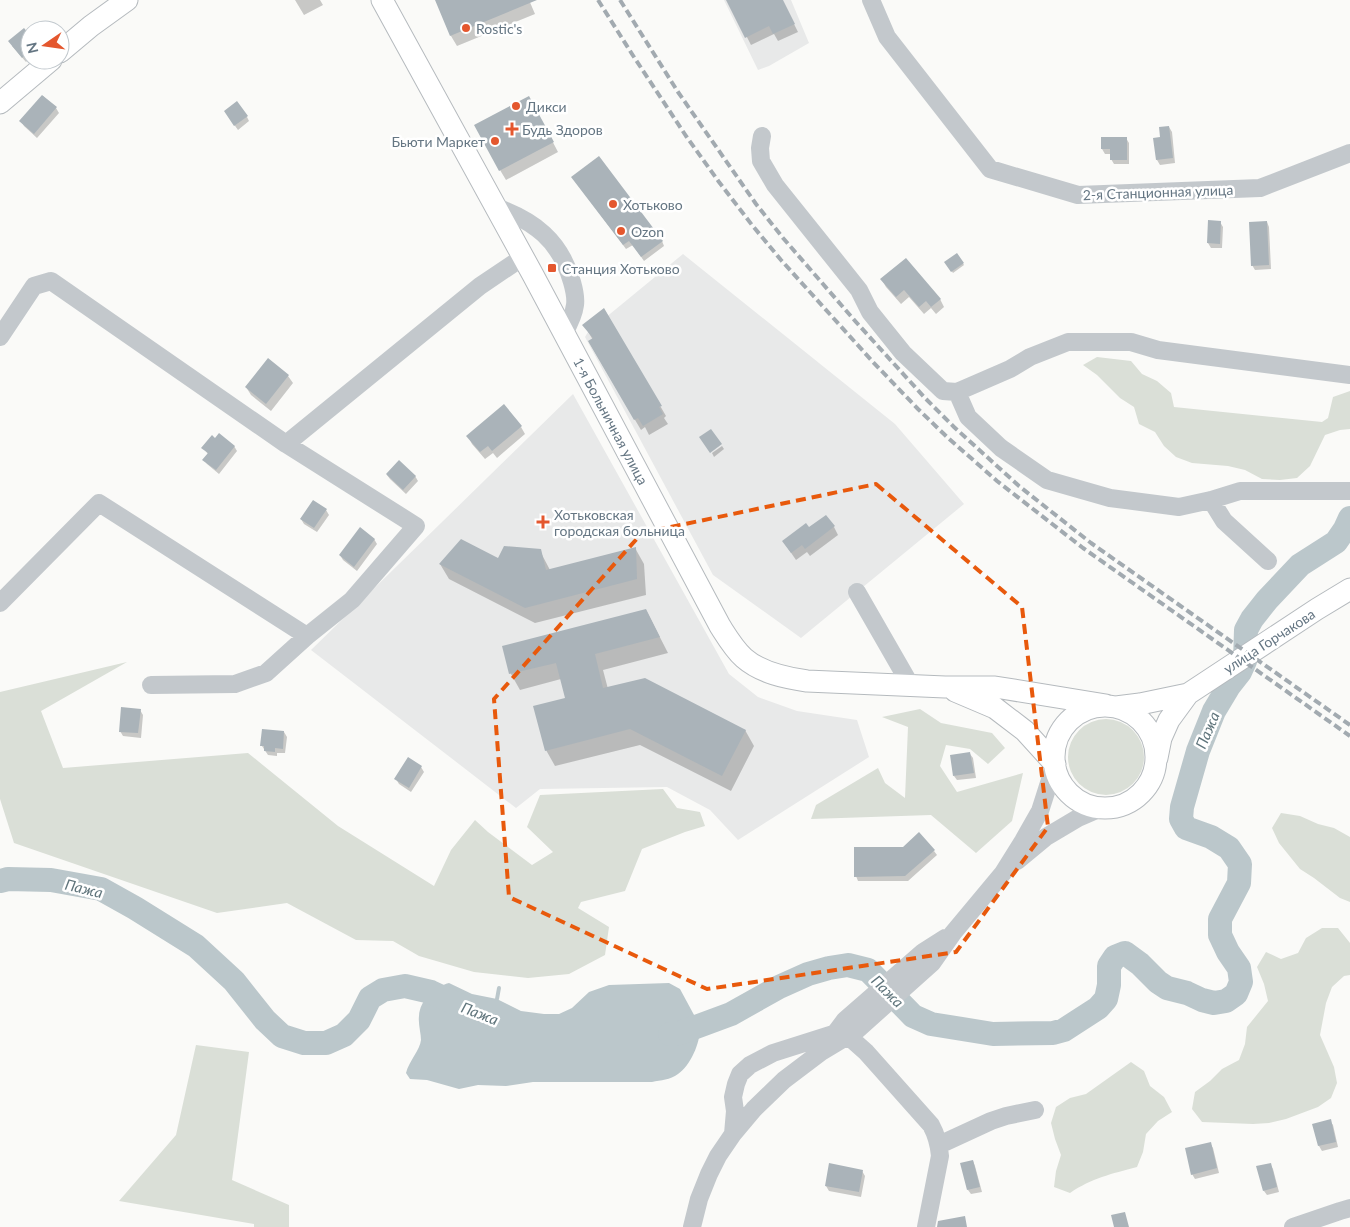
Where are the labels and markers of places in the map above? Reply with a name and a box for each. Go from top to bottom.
place label: Rostic's [476,20,522,37]
marker: Rostic's [460,22,472,34]
place label: Дикси [526,98,567,115]
marker: Дикси [510,100,522,112]
place label: Будь Здоров [522,121,603,138]
marker: Будь Здоров [506,123,518,135]
place label: Бьюти Маркет [391,133,485,150]
marker: Бьюти Маркет [489,135,501,147]
place label: Хотьково [623,196,683,213]
marker: Хотьково [607,198,619,210]
place label: Ozon [631,223,664,240]
marker: Ozon [615,225,627,237]
place label: Станция Хотьково [562,260,680,277]
marker: Станция Хотьково [546,262,558,274]
place label: Хотьковская городская больница [554,506,685,539]
marker: Хотьковская городская больница [536,515,550,529]

